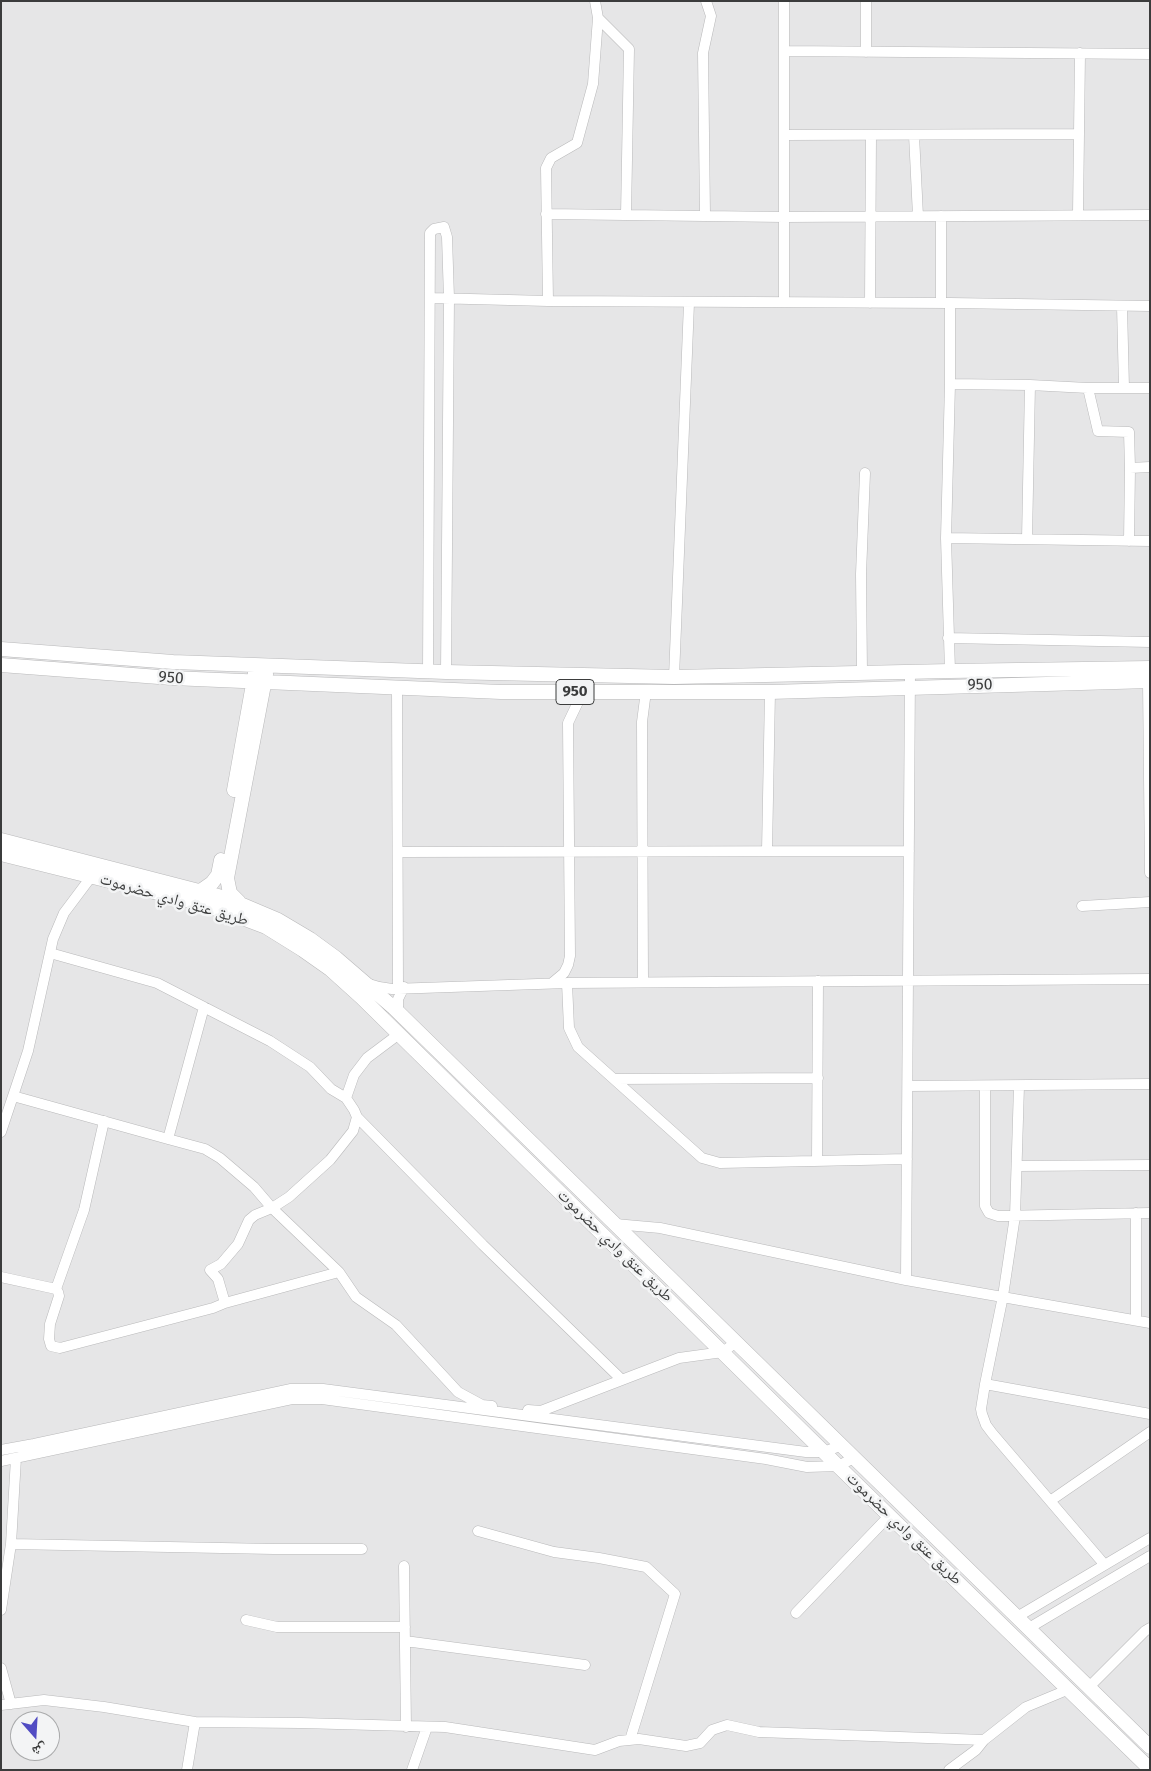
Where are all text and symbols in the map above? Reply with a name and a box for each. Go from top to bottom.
street label: 950 [158,668,184,688]
street label: 950 [967,675,993,695]
road number: 950 [556,680,594,704]
street label: طريق عتق وادي حضرموت [98,870,250,930]
street label: طريق عتق وادي حضرموت [553,1186,677,1306]
street label: طريق عتق وادي حضرموت [842,1469,966,1589]
north arrow [10,1711,60,1761]
text: ش [30,1739,50,1760]

